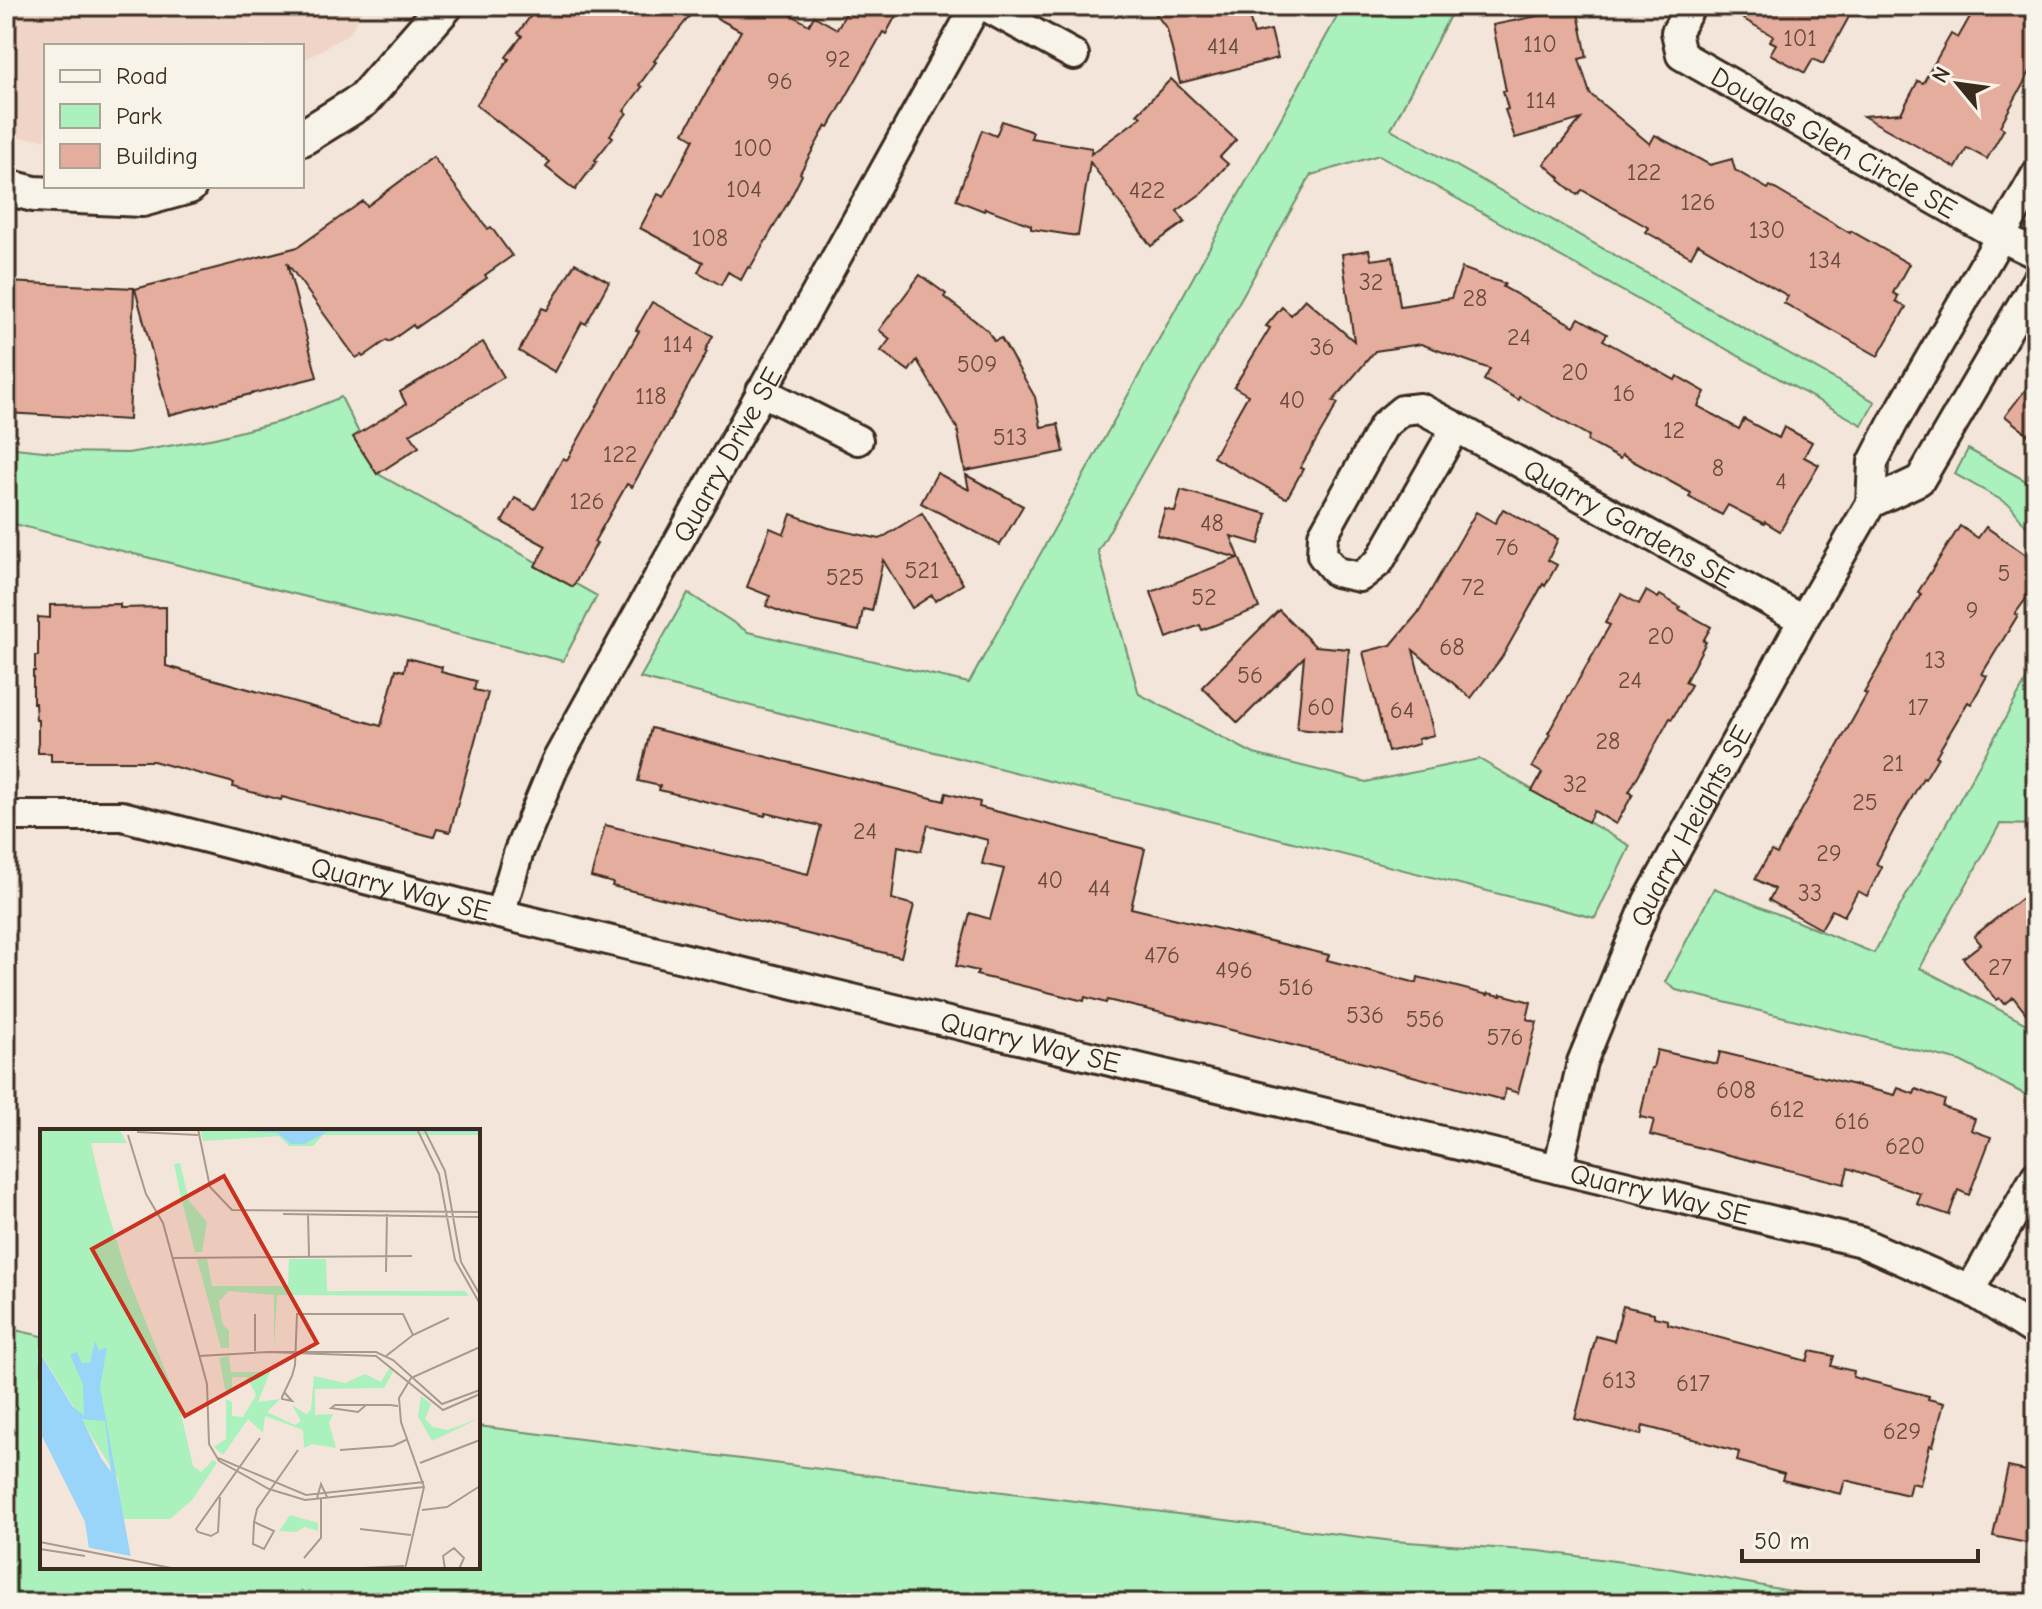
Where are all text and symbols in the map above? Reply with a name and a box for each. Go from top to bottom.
house number: 101 [1783,24,1817,52]
house number: 110 [1523,30,1557,58]
house number: 414 [1207,32,1239,60]
legend [44,44,304,188]
north arrow [1918,44,1998,124]
house number: 92 [825,45,851,73]
street label: Douglas Glen Circle SE [1705,61,1962,226]
text: Road [116,62,168,90]
text: N [1927,62,1956,87]
house number: 96 [767,67,793,95]
house number: 114 [1526,86,1556,114]
text: Park [116,102,162,130]
house number: 100 [734,134,772,162]
text: Building [116,142,198,170]
house number: 122 [1627,158,1661,186]
house number: 104 [726,175,762,203]
house number: 422 [1129,176,1165,204]
house number: 126 [1680,188,1716,216]
house number: 130 [1749,216,1785,244]
house number: 108 [692,224,728,252]
house number: 134 [1808,246,1842,274]
house number: 32 [1359,268,1383,296]
house number: 28 [1463,284,1487,312]
house number: 24 [1507,323,1531,351]
house number: 114 [663,330,693,358]
house number: 36 [1309,333,1335,361]
house number: 509 [957,350,997,378]
house number: 20 [1561,358,1589,386]
street label: Quarry Drive SE [666,362,789,548]
house number: 16 [1613,379,1635,407]
house number: 118 [635,382,667,410]
house number: 40 [1279,386,1305,414]
house number: 12 [1663,416,1685,444]
house number: 513 [993,423,1027,451]
house number: 122 [603,440,637,468]
street label: Quarry Gardens SE [1518,453,1739,595]
house number: 8 [1712,454,1724,482]
house number: 4 [1775,467,1787,495]
house number: 126 [569,487,605,515]
house number: 48 [1200,509,1224,537]
house number: 76 [1495,533,1519,561]
house number: 521 [904,556,940,584]
house number: 5 [1997,559,2011,587]
house number: 525 [826,563,864,591]
house number: 72 [1461,573,1485,601]
house number: 52 [1191,583,1217,611]
house number: 9 [1966,596,1978,624]
house number: 20 [1647,622,1675,650]
house number: 68 [1439,633,1465,661]
house number: 13 [1924,646,1946,674]
house number: 56 [1237,661,1263,689]
house number: 24 [1618,666,1642,694]
house number: 60 [1307,693,1335,721]
house number: 17 [1908,693,1928,721]
house number: 64 [1390,696,1414,724]
street label: Quarry Heights SE [1624,720,1759,931]
house number: 28 [1596,727,1620,755]
house number: 21 [1882,749,1904,777]
house number: 32 [1563,770,1587,798]
house number: 25 [1852,788,1878,816]
house number: 24 [853,817,877,845]
house number: 29 [1816,839,1842,867]
street label: Quarry Way SE [308,851,494,928]
house number: 40 [1037,866,1063,894]
house number: 44 [1087,874,1111,902]
house number: 33 [1798,879,1822,907]
house number: 476 [1144,941,1180,969]
house number: 27 [1988,953,2012,981]
house number: 496 [1215,956,1253,984]
house number: 516 [1278,973,1314,1001]
house number: 536 [1346,1001,1384,1029]
house number: 556 [1405,1005,1445,1033]
street label: Quarry Way SE [937,1006,1123,1080]
house number: 576 [1486,1023,1524,1051]
house number: 608 [1716,1076,1756,1104]
house number: 612 [1769,1095,1805,1123]
house number: 616 [1834,1107,1870,1135]
inset map [40,1129,480,1569]
house number: 620 [1885,1132,1925,1160]
street label: Quarry Way SE [1567,1158,1753,1232]
house number: 613 [1602,1366,1636,1394]
house number: 617 [1676,1369,1710,1397]
house number: 629 [1883,1417,1921,1445]
scale bar [1742,1513,1978,1563]
text: 50 m [1754,1527,1810,1555]

